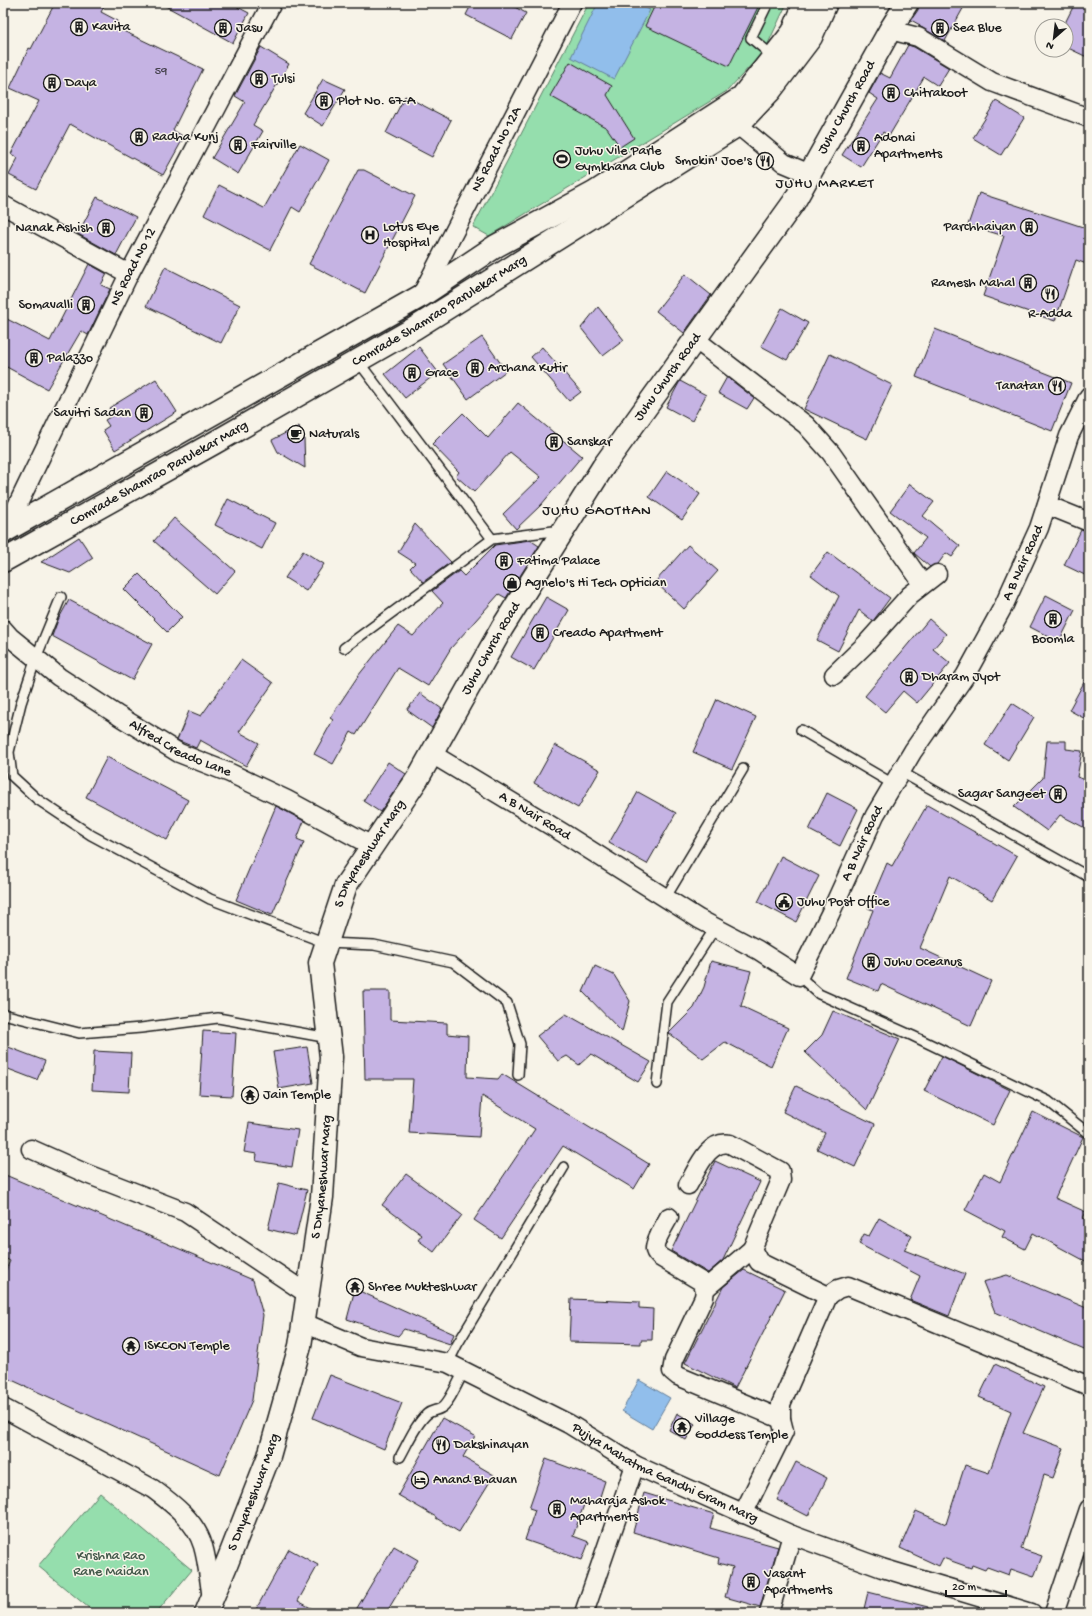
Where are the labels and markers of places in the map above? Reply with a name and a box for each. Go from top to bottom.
building icon: Kavita [69,17,89,37]
building icon: Jasu [213,18,233,38]
building icon: Sea Blue [930,18,950,38]
place label: Kavita [92,19,131,36]
place label: Jasu [236,20,263,37]
place label: Sea Blue [953,20,1003,37]
building icon: Tulsi [249,69,269,89]
place label: Tulsi [271,71,295,88]
building icon: Daya [42,73,62,93]
place label: Daya [64,75,98,92]
building icon: Chitrakoot [881,83,901,103]
place label: Chitrakoot [904,85,968,102]
building icon: Plot No. 67-A [314,91,334,111]
place label: Plot No. 67-A [336,93,416,110]
building icon: Radha Kunj [129,127,149,147]
place label: Radha Kunj [152,129,219,146]
place label: Adonai Apartments [874,130,943,163]
building icon: Fairville [228,135,248,155]
building icon: Adonai Apartments [851,136,871,156]
place label: Fairville [250,137,297,154]
place label: Juhu Vile Parle Gymkhana Club [575,143,665,176]
sports icon: Juhu Vile Parle Gymkhana Club [552,149,572,169]
restaurant icon: Smokin' Joe's [755,151,775,171]
place label: Smokin' Joe's [675,153,753,170]
building icon: Parchhaiyan [1019,217,1039,237]
building icon: Nanak Ashish [96,218,116,238]
place label: Lotus Eye Hospital [383,219,440,252]
place label: Parchhaiyan [943,219,1016,236]
place label: Nanak Ashish [15,220,93,237]
hospital icon: Lotus Eye Hospital [360,225,380,245]
building icon: Ramesh Mahal [1018,273,1038,293]
place label: Ramesh Mahal [931,275,1015,292]
restaurant icon: R-Adda [1040,284,1060,304]
building icon: Somavalli [76,295,96,315]
place label: Somavalli [18,297,73,314]
place label: R-Adda [1028,306,1073,323]
building icon: Palazzo [24,348,44,368]
place label: Palazzo [46,350,93,367]
building icon: Archana Kutir [465,358,485,378]
place label: Archana Kutir [488,360,568,377]
building icon: Grace [402,363,422,383]
place label: Grace [425,365,459,382]
restaurant icon: Tanatan [1047,376,1067,396]
place label: Tanatan [995,378,1044,395]
building icon: Savitri Sadan [134,403,154,423]
place label: Savitri Sadan [54,405,131,422]
cafe icon: Naturals [286,424,306,444]
place label: Naturals [309,426,360,443]
building icon: Sanskar [544,432,564,452]
place label: Sanskar [567,434,613,451]
building icon: Fatima Palace [494,551,514,571]
place label: Fatima Palace [516,553,601,570]
shop icon: Agnelo's Hi Tech Optician [502,573,522,593]
place label: Agnelo's Hi Tech Optician [525,575,667,592]
building icon: Boomla [1043,609,1063,629]
building icon: Creado Apartment [530,623,550,643]
place label: Creado Apartment [553,625,664,642]
place label: Boomla [1031,631,1075,648]
building icon: Dharam Jyot [899,667,919,687]
place label: Dharam Jyot [921,669,1001,686]
building icon: Sagar Sangeet [1048,784,1068,804]
place label: Sagar Sangeet [958,786,1046,803]
public building icon: Juhu Post Office [774,892,794,912]
place label: Juhu Post Office [797,894,890,911]
building icon: Juhu Oceanus [861,952,881,972]
place label: Juhu Oceanus [884,954,963,971]
temple icon: Jain Temple [240,1085,260,1105]
place label: Jain Temple [263,1087,332,1104]
temple icon: Shree Mukteshwar [345,1277,365,1297]
place label: Shree Mukteshwar [368,1279,477,1296]
temple icon: ISKCON Temple [121,1336,141,1356]
place label: ISKCON Temple [144,1338,231,1355]
place label: Village Goddess Temple [694,1411,789,1444]
temple icon: Village Goddess Temple [672,1417,692,1437]
restaurant icon: Dakshinayan [431,1435,451,1455]
place label: Dakshinayan [453,1437,529,1454]
hotel icon: Anand Bhavan [410,1470,430,1490]
place label: Anand Bhavan [433,1472,517,1489]
place label: Maharaja Ashok Apartments [570,1493,667,1526]
building icon: Maharaja Ashok Apartments [547,1499,567,1519]
place label: Vasant Apartments [763,1566,833,1599]
building icon: Vasant Apartments [741,1572,761,1592]

